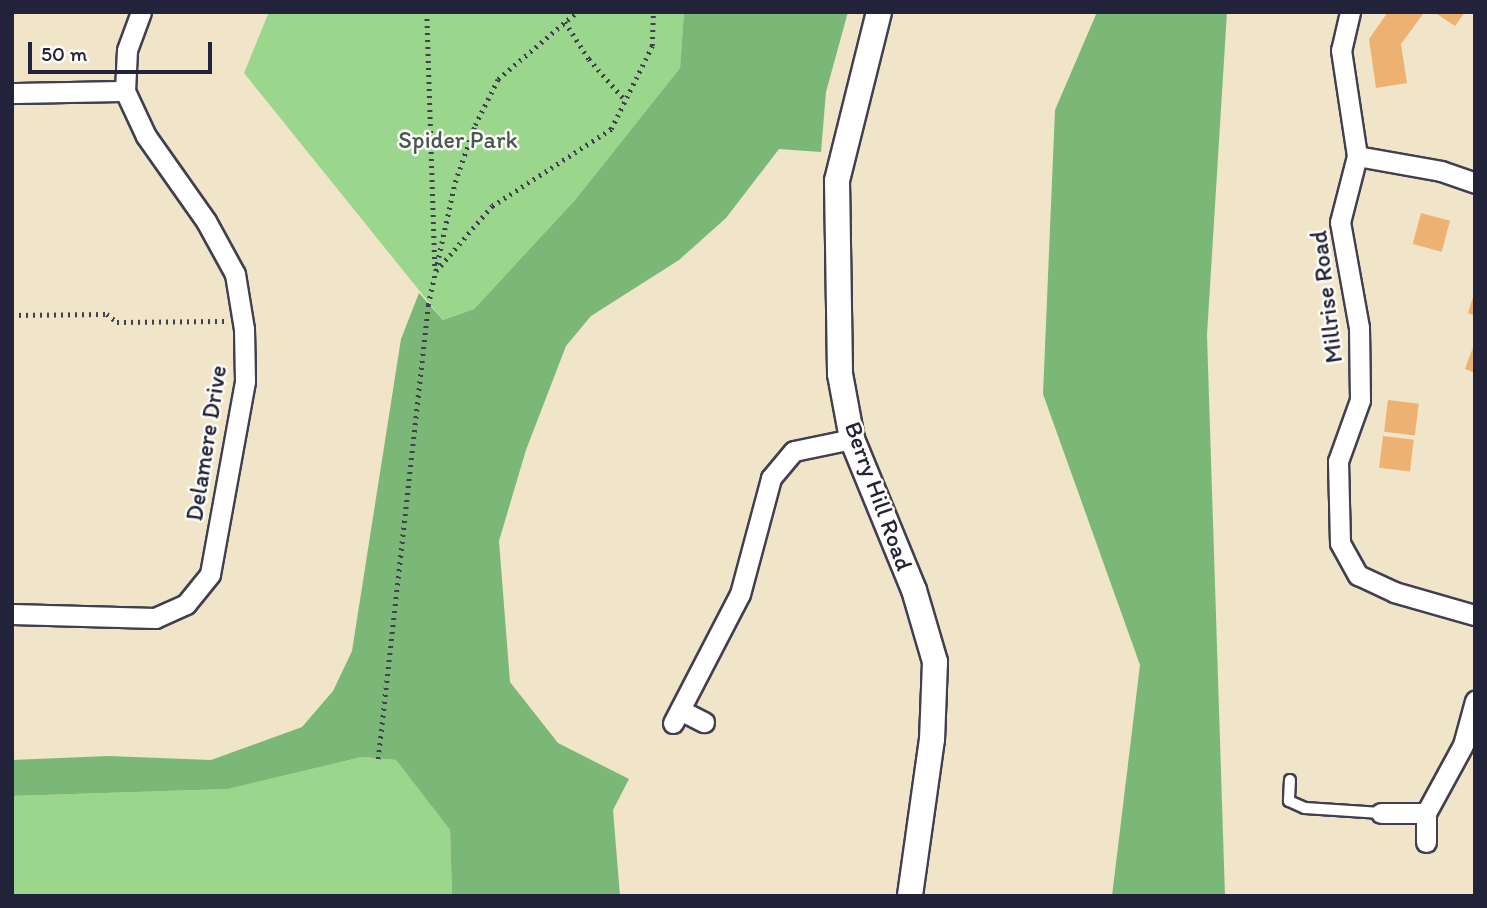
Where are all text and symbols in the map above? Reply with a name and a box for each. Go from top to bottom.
scale bar [32,28,215,72]
text: 50 m [41,41,87,66]
park label: Spider Park [399,126,517,154]
street label: Millrise Road [1304,229,1348,365]
street label: Delamere Drive [179,363,233,523]
street label: Berry Hill Road [839,418,919,574]

